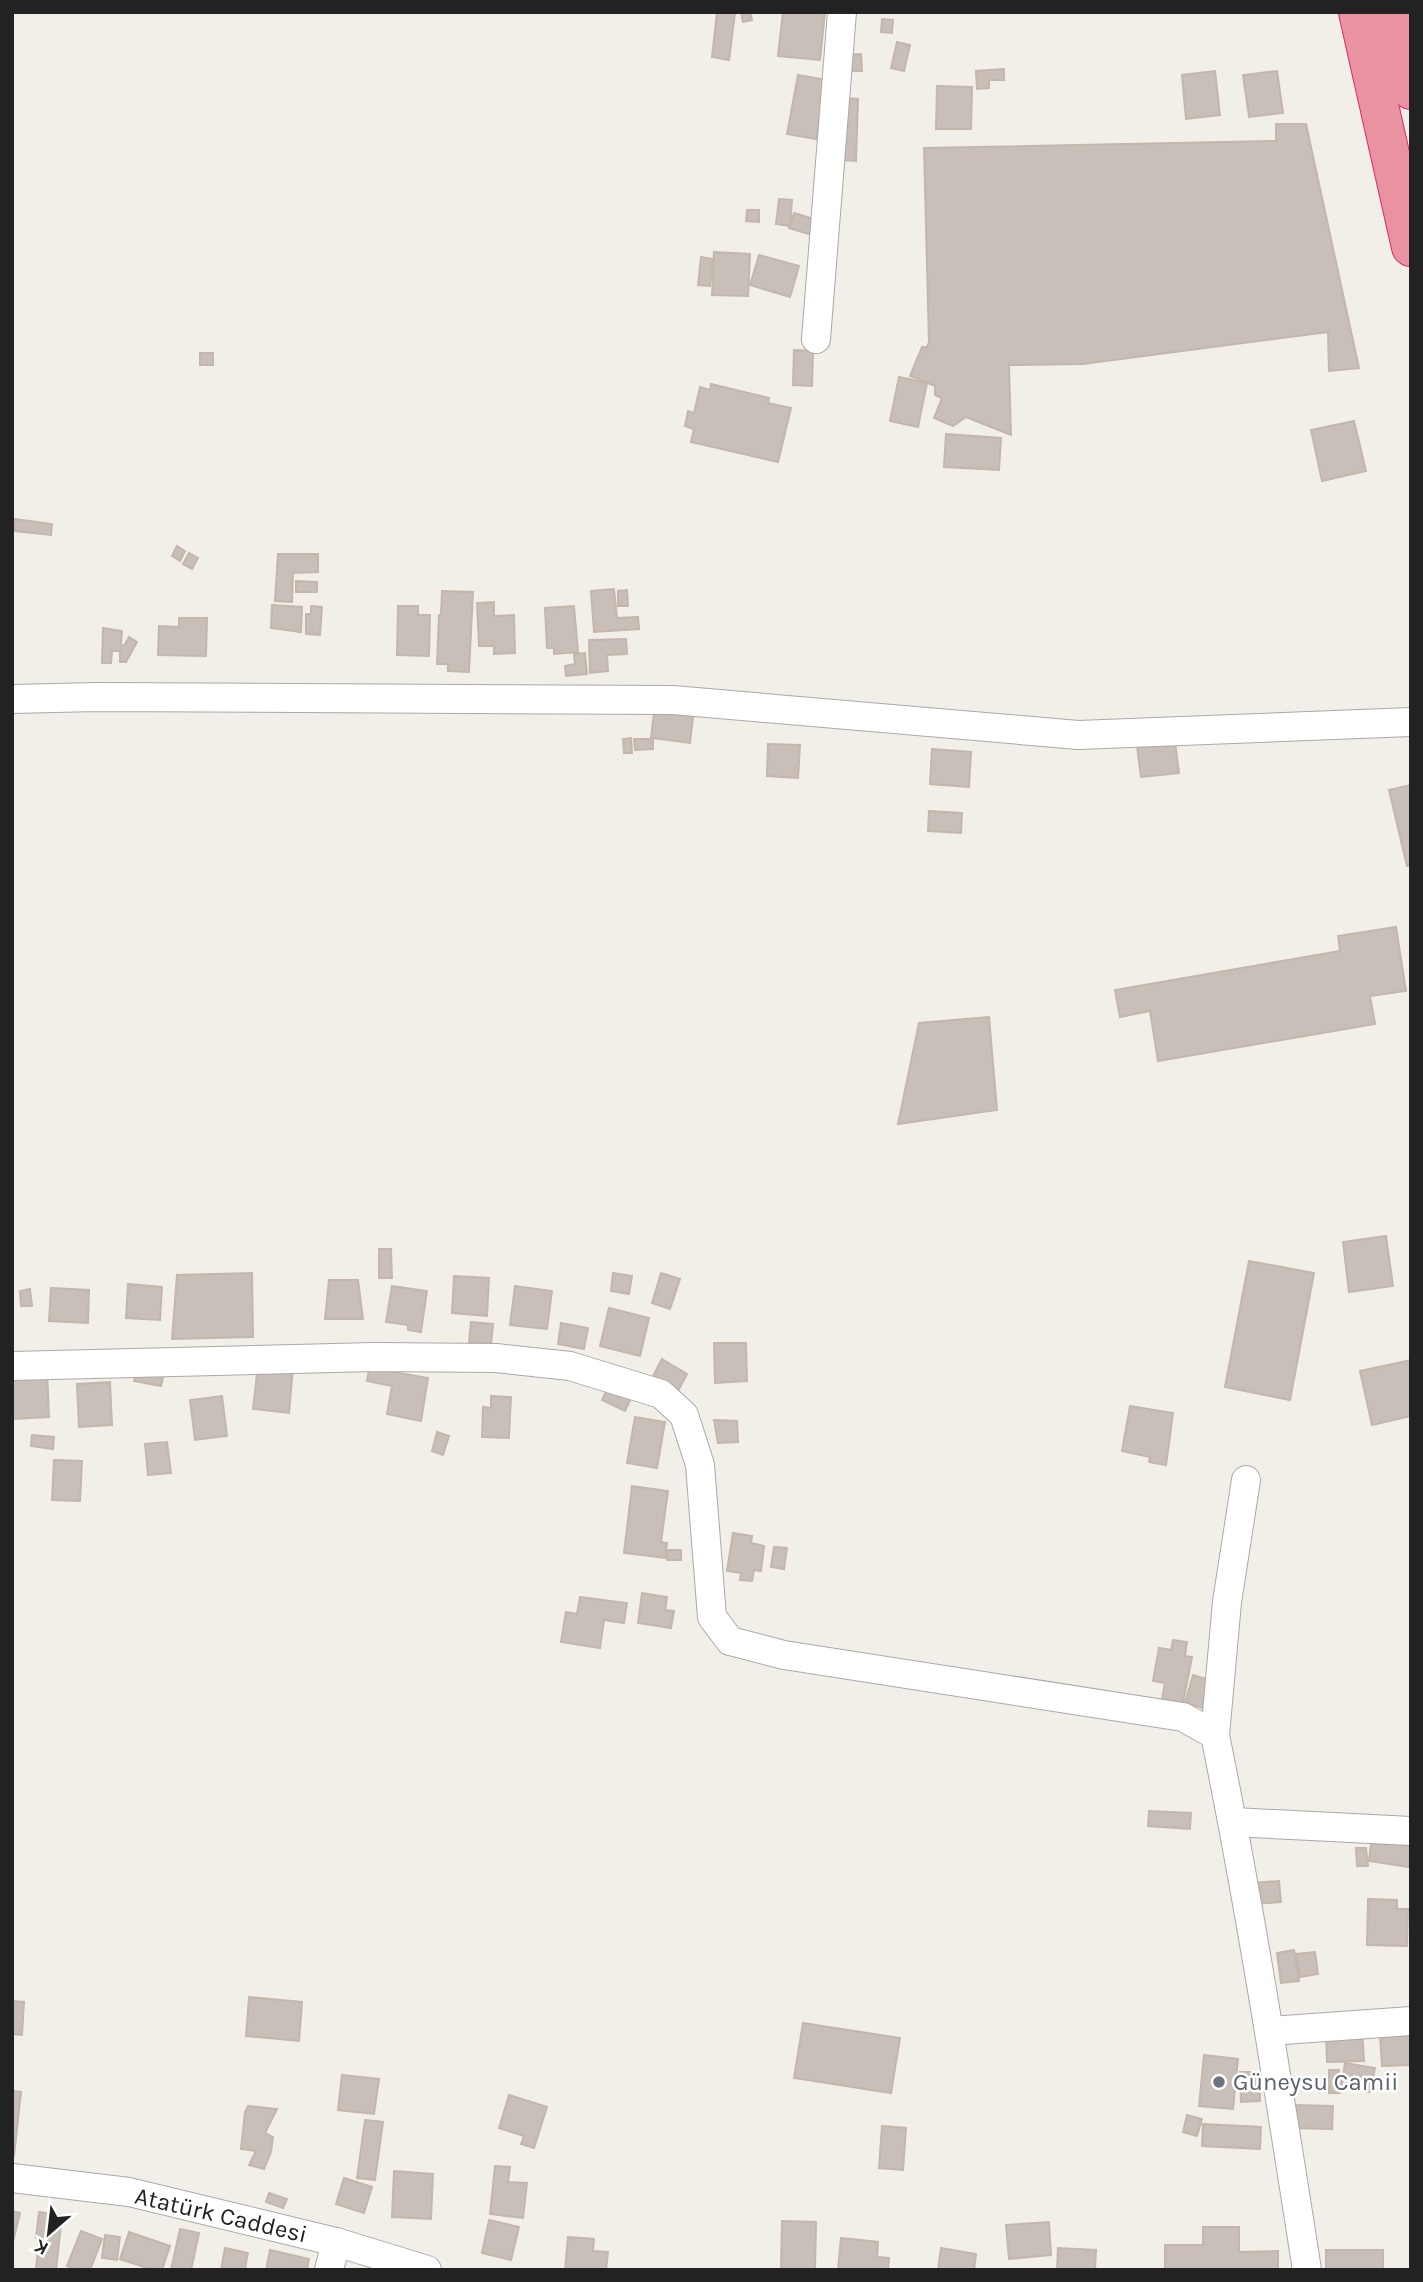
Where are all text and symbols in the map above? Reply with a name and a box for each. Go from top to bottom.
place label: Güneysu Camii [1233,2068,1399,2096]
marker: Güneysu Camii [1211,2074,1227,2090]
street label: Atatürk Caddesi [132,2182,310,2248]
north arrow [14,2198,84,2268]
text: K [30,2234,52,2260]

